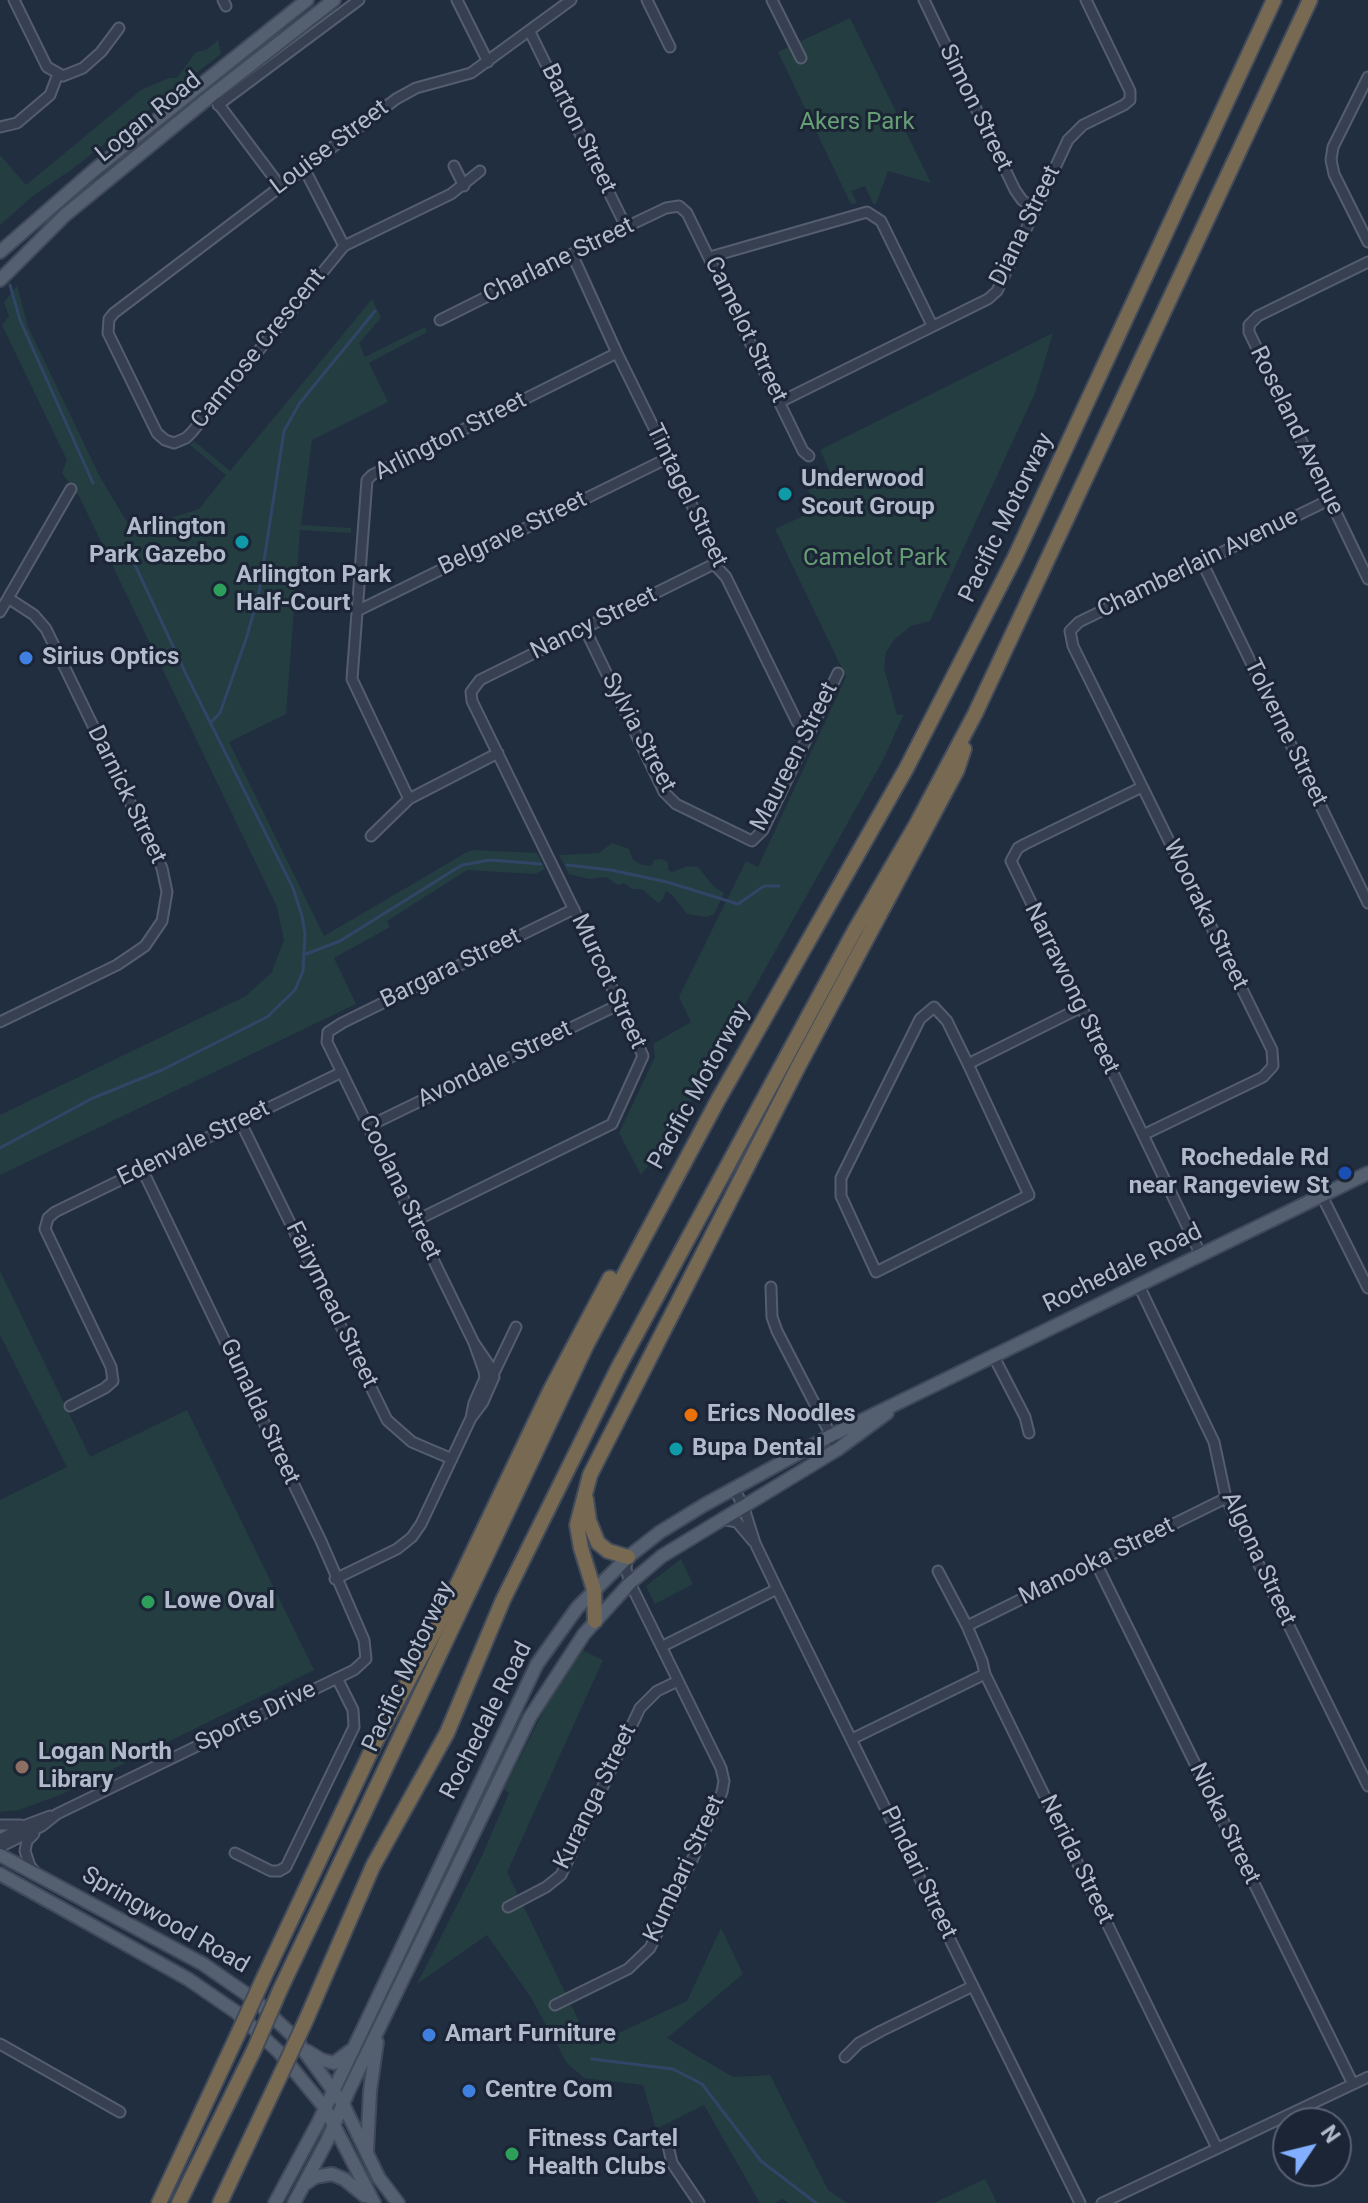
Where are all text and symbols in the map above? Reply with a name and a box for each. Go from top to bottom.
street label: Simon Street [932,40,1018,176]
street label: Barton Street [534,60,622,198]
street label: Logan Road [90,67,208,169]
street label: Louise Street [265,94,395,202]
park label: Akers Park [799,109,915,137]
street label: Diana Street [985,161,1067,291]
street label: Charlane Street [479,212,639,310]
street label: Camelot Street [697,252,793,408]
street label: Camrose Crescent [186,263,332,435]
street label: Roseland Avenue [1243,342,1349,520]
street label: Arlington Street [371,386,531,488]
street label: Tintagel Street [639,420,733,572]
street label: Pacific Motorway [954,429,1060,607]
place label: Underwood Scout Group [801,466,935,522]
marker: Underwood Scout Group [776,485,794,503]
street label: Belgrave Street [434,486,592,582]
street label: Chamberlain Avenue [1093,503,1303,625]
place label: Arlington Park Gazebo [89,514,226,570]
marker: Arlington Park Gazebo [233,533,251,551]
park label: Camelot Park [803,545,947,573]
place label: Arlington Park Half-Court [236,562,391,618]
marker: Arlington Park Half-Court [211,581,229,599]
street label: Nancy Street [526,581,662,667]
place label: Sirius Optics [42,644,179,672]
marker: Sirius Optics [17,649,35,667]
street label: Tolverne Street [1237,655,1333,811]
street label: Sylvia Street [594,668,682,798]
street label: Maureen Street [745,678,845,836]
street label: Darnick Street [80,721,172,869]
street label: Wooraka Street [1156,835,1254,995]
street label: Narrawong Street [1017,899,1125,1079]
street label: Murcot Street [564,910,652,1054]
street label: Bargara Street [376,923,526,1015]
street label: Pacific Motorway [643,999,757,1175]
street label: Avondale Street [413,1015,577,1115]
street label: Edenvale Street [113,1095,275,1193]
street label: Coolana Street [352,1111,446,1265]
place label: Rochedale Rd near Rangeview St [1129,1145,1329,1201]
marker: Rochedale Rd near Rangeview St [1336,1164,1354,1182]
street label: Fairymead Street [278,1217,384,1393]
street label: Rochedale Road [1039,1218,1207,1320]
street label: Gunalda Street [213,1335,305,1489]
place label: Erics Noodles [707,1401,856,1429]
marker: Erics Noodles [682,1406,700,1424]
place label: Bupa Dental [692,1435,822,1463]
marker: Bupa Dental [667,1440,685,1458]
street label: Algona Street [1214,1488,1302,1630]
street label: Manooka Street [1015,1512,1179,1612]
street label: Pacific Motorway [357,1577,461,1757]
place label: Lowe Oval [164,1588,275,1616]
marker: Lowe Oval [139,1593,157,1611]
street label: Rochedale Road [435,1637,539,1805]
street label: Sports Drive [191,1676,321,1758]
street label: Kuranga Street [548,1720,644,1874]
place label: Logan North Library [38,1739,172,1795]
marker: Logan North Library [13,1758,31,1776]
street label: Nioka Street [1182,1759,1266,1889]
street label: Kumbari Street [638,1791,732,1947]
street label: Nerida Street [1032,1791,1120,1929]
street label: Pindari Street [873,1802,963,1944]
street label: Springwood Road [76,1861,254,1981]
place label: Amart Furniture [445,2021,616,2049]
marker: Amart Furniture [420,2026,438,2044]
place label: Centre Com [485,2077,613,2105]
marker: Centre Com [460,2082,478,2100]
north arrow [1272,2107,1352,2187]
text: N [1316,2121,1345,2148]
place label: Fitness Cartel Health Clubs [528,2126,678,2182]
marker: Fitness Cartel Health Clubs [503,2145,521,2163]

